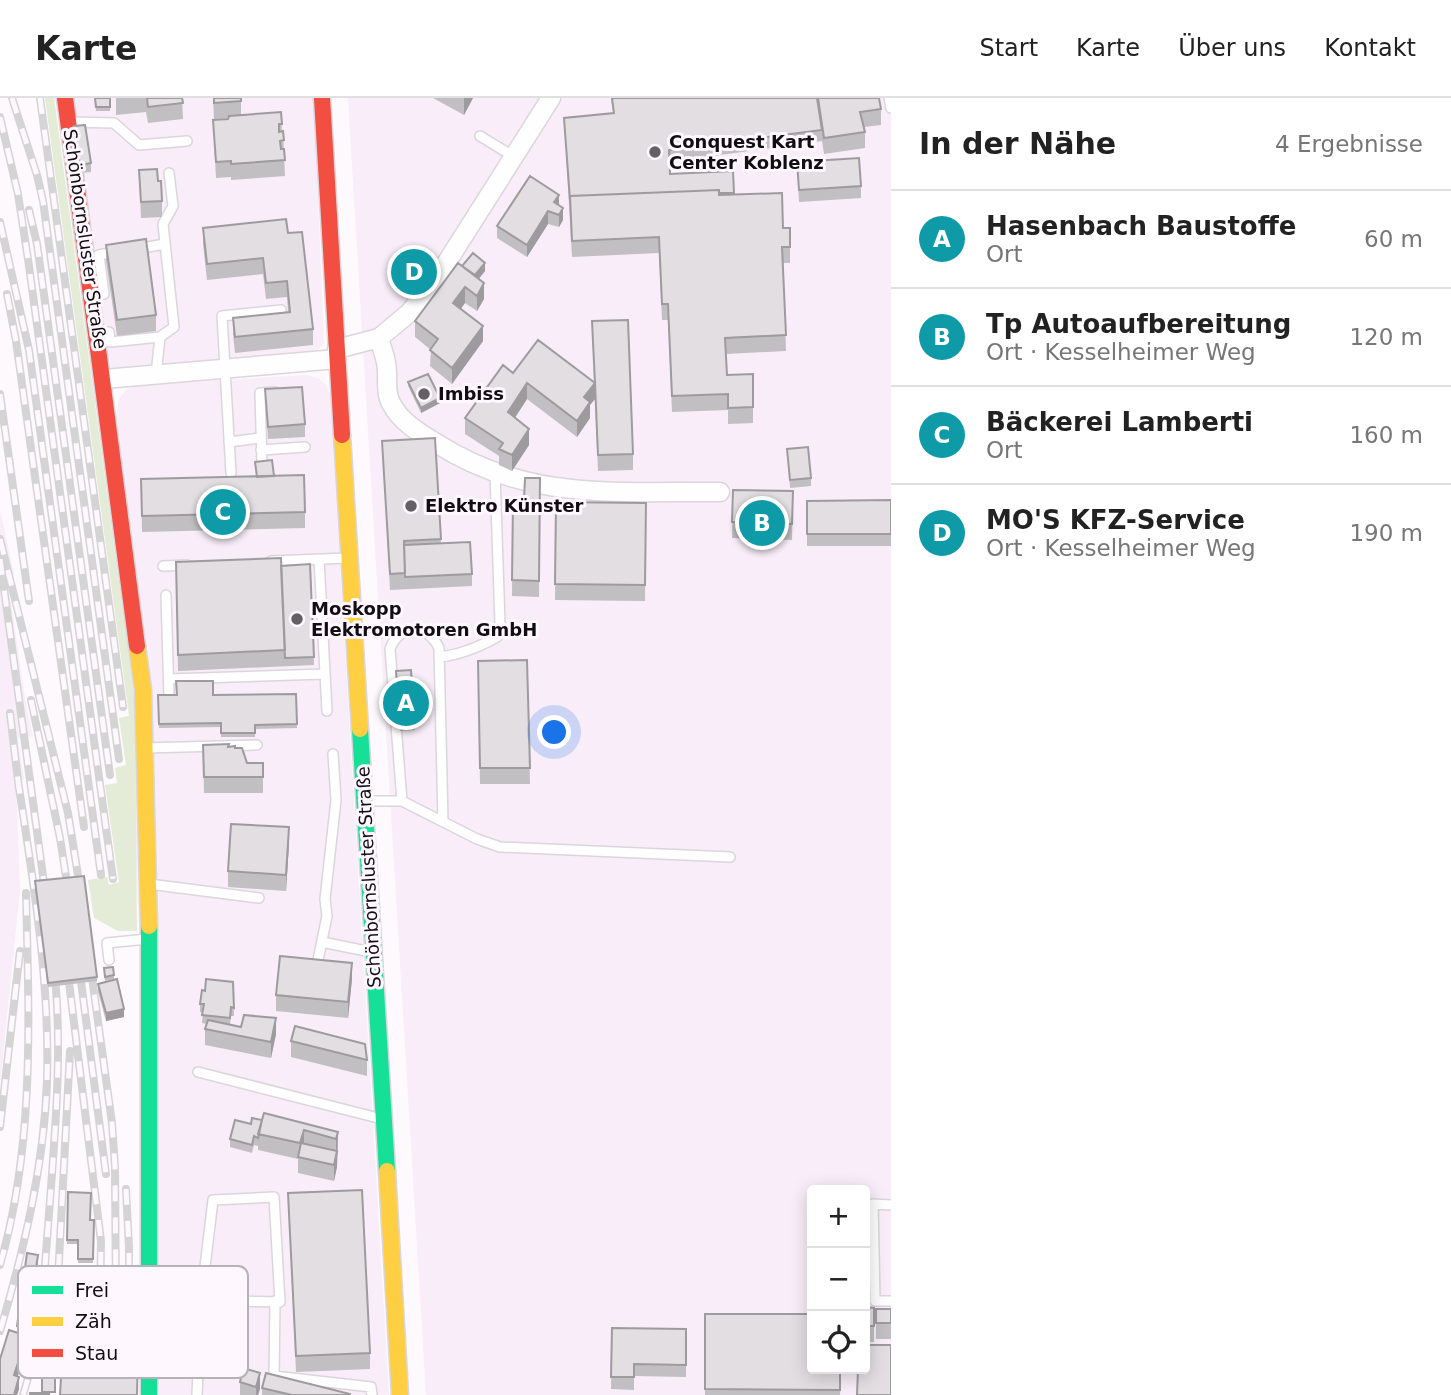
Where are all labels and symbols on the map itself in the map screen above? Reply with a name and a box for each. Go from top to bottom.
street label: Schönbornsluster Straße [60,128,111,350]
place label: Conquest Kart Center Koblenz [669,131,824,173]
marker: Conquest Kart Center Koblenz [647,144,663,160]
pin: D [391,246,437,298]
place label: Imbiss [438,383,504,404]
marker: Imbiss [416,386,432,402]
pin: C [200,486,246,538]
place label: Elektro Künster [425,495,584,516]
pin: B [739,497,785,549]
marker: Elektro Künster [403,498,419,514]
place label: Moskopp Elektromotoren GmbH [311,598,537,640]
marker: Moskopp Elektromotoren GmbH [289,611,305,627]
pin: A [383,677,429,729]
your location [537,715,571,749]
street label: Schönbornsluster Straße [352,766,385,988]
legend [18,1266,248,1378]
text: Frei [75,1279,109,1301]
text: Zäh [75,1310,112,1332]
text: Stau [75,1342,118,1364]

